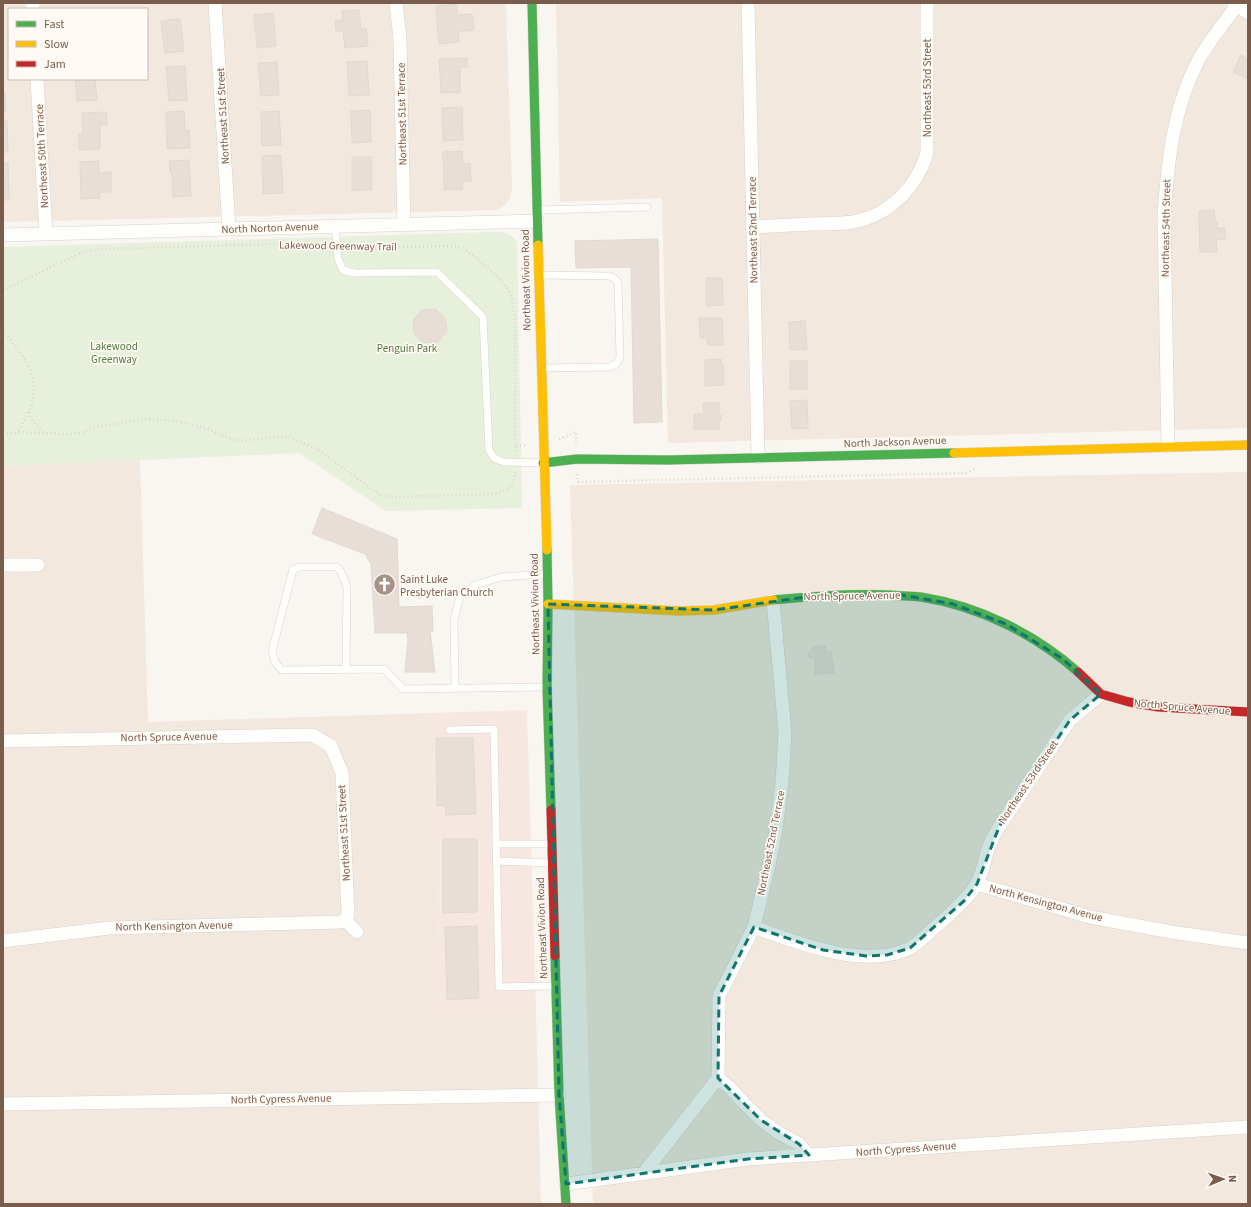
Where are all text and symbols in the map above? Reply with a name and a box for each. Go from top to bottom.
legend [8,8,148,80]
text: Fast [44,16,64,33]
text: Slow [44,36,69,53]
street label: Northeast 53rd Street [920,39,935,137]
text: Jam [44,56,66,73]
street label: Northeast 51st Terrace [394,62,410,166]
street label: Northeast 51st Street [213,67,233,165]
street label: Northeast 50th Terrace [32,103,52,209]
street label: Northeast 52nd Terrace [745,176,761,284]
street label: Northeast 54th Street [1158,179,1174,277]
street label: North Norton Avenue [221,219,319,237]
street label: Northeast Vivion Road [518,229,534,331]
street label: Lakewood Greenway Trail [279,237,397,255]
park label: Lakewood Greenway [90,339,138,367]
park label: Penguin Park [377,341,438,356]
street label: North Jackson Avenue [843,433,947,451]
street label: Northeast Vivion Road [527,553,543,655]
church icon: Saint Luke Presbyterian Church [372,572,398,598]
place label: Saint Luke Presbyterian Church [400,572,493,600]
street label: North Spruce Avenue [803,588,901,604]
street label: North Spruce Avenue [1133,695,1231,719]
street label: North Spruce Avenue [120,729,218,745]
street label: Northeast 53rd Street [994,737,1062,827]
street label: Northeast 51st Street [334,784,354,882]
street label: Northeast 52nd Terrace [753,789,789,897]
street label: Northeast Vivion Road [533,877,551,979]
street label: North Kensington Avenue [988,881,1105,926]
street label: North Kensington Avenue [115,917,233,935]
street label: North Cypress Avenue [231,1091,332,1107]
street label: North Cypress Avenue [855,1138,957,1160]
north arrow [1203,1159,1243,1199]
text: N [1225,1175,1240,1183]

